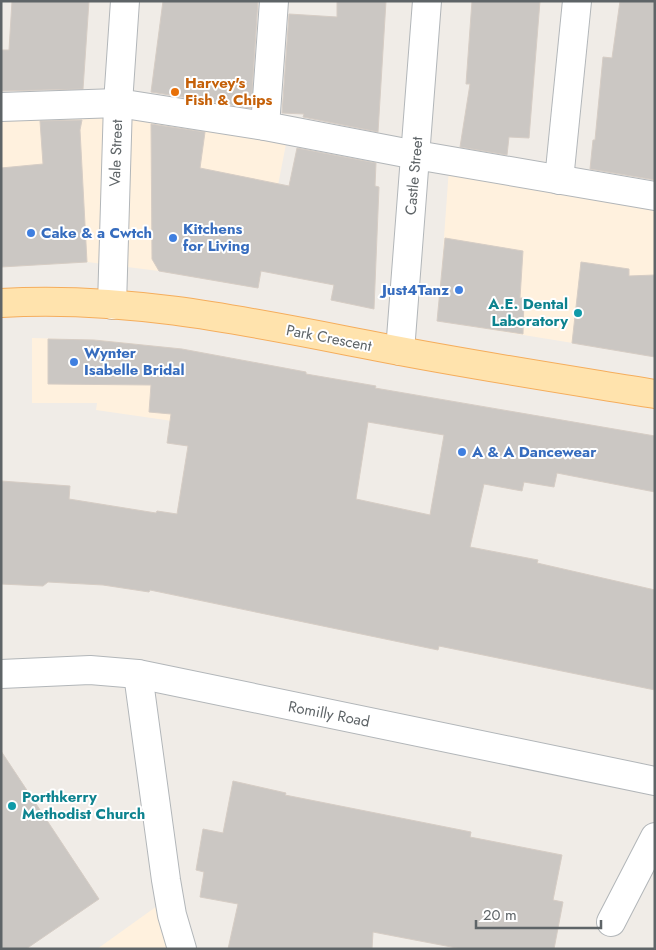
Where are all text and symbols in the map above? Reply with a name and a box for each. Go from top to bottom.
place label: Harvey's Fish & Chips [185,72,273,111]
marker: Harvey's Fish & Chips [169,86,181,98]
street label: Vale Street [104,119,128,187]
street label: Castle Street [400,135,428,216]
place label: Kitchens for Living [183,218,250,257]
place label: Cake & a Cwtch [41,222,152,244]
marker: Cake & a Cwtch [25,227,37,239]
marker: Kitchens for Living [167,232,179,244]
place label: Just4Tanz [379,279,449,301]
marker: Just4Tanz [453,284,465,296]
place label: A.E. Dental Laboratory [487,293,568,332]
marker: A.E. Dental Laboratory [572,307,584,319]
street label: Park Crescent [284,319,374,357]
place label: Wynter Isabelle Bridal [84,342,184,381]
marker: Wynter Isabelle Bridal [68,356,80,368]
place label: A & A Dancewear [471,441,597,463]
marker: A & A Dancewear [456,446,468,458]
street label: Romilly Road [286,695,372,733]
place label: Porthkerry Methodist Church [22,786,145,825]
marker: Porthkerry Methodist Church [6,800,18,812]
scale bar [476,898,601,930]
text: 20 m [483,904,517,926]

